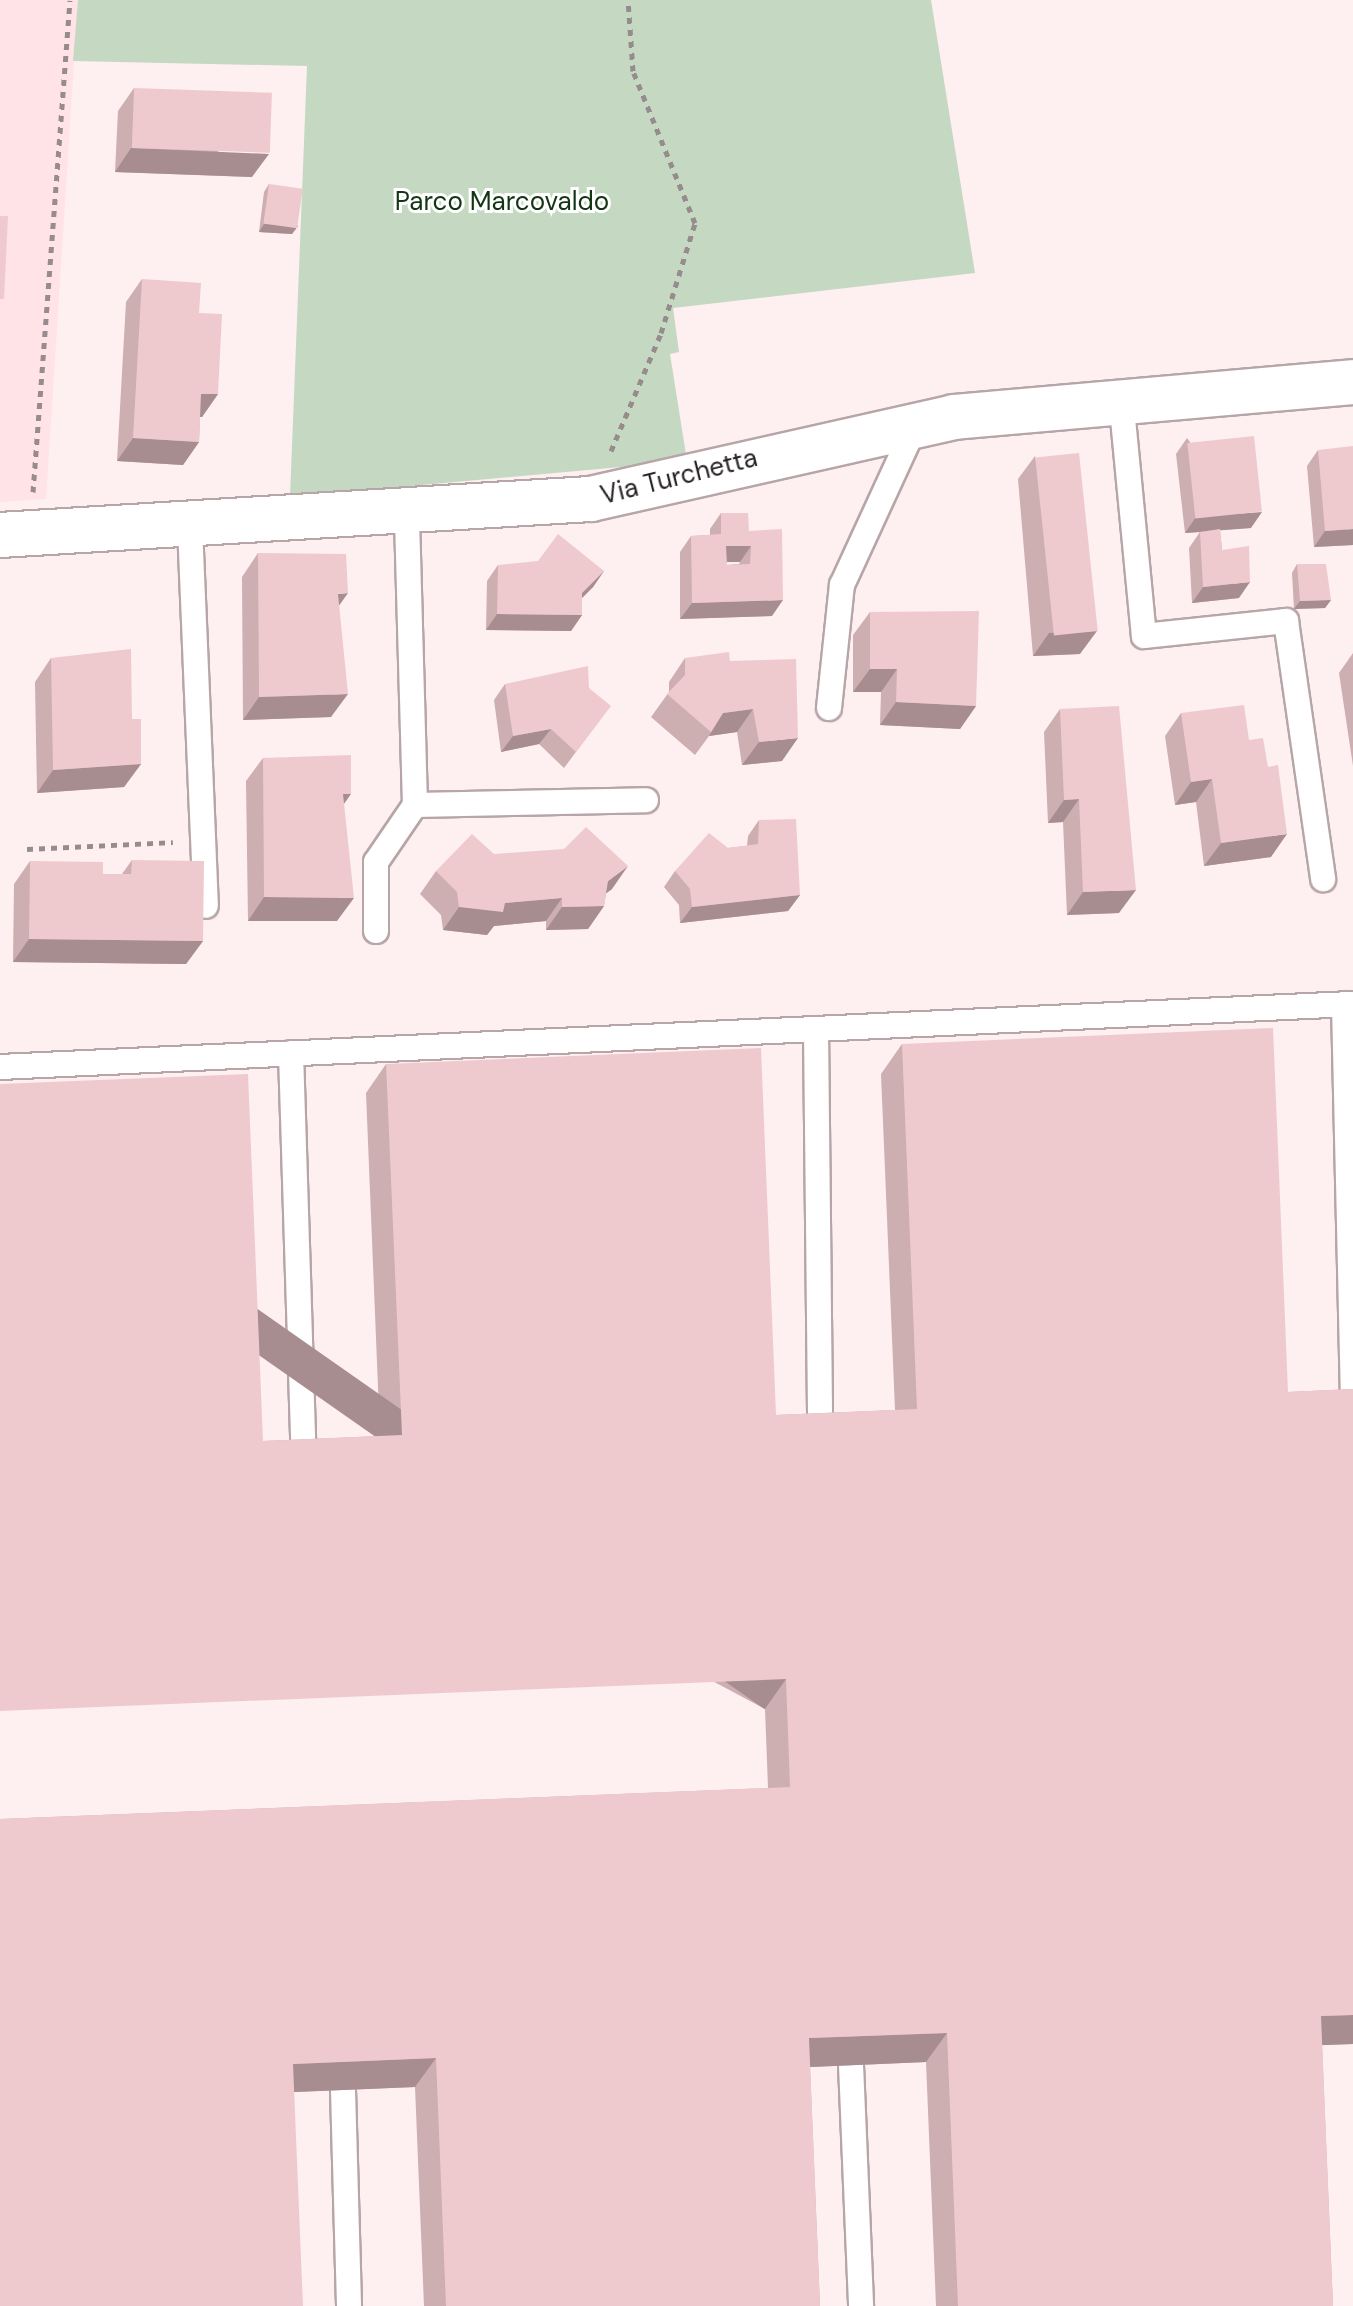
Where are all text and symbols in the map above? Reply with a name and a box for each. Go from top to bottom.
park label: Parco Marcovaldo [395,186,609,218]
street label: Via Turchetta [597,442,761,512]

